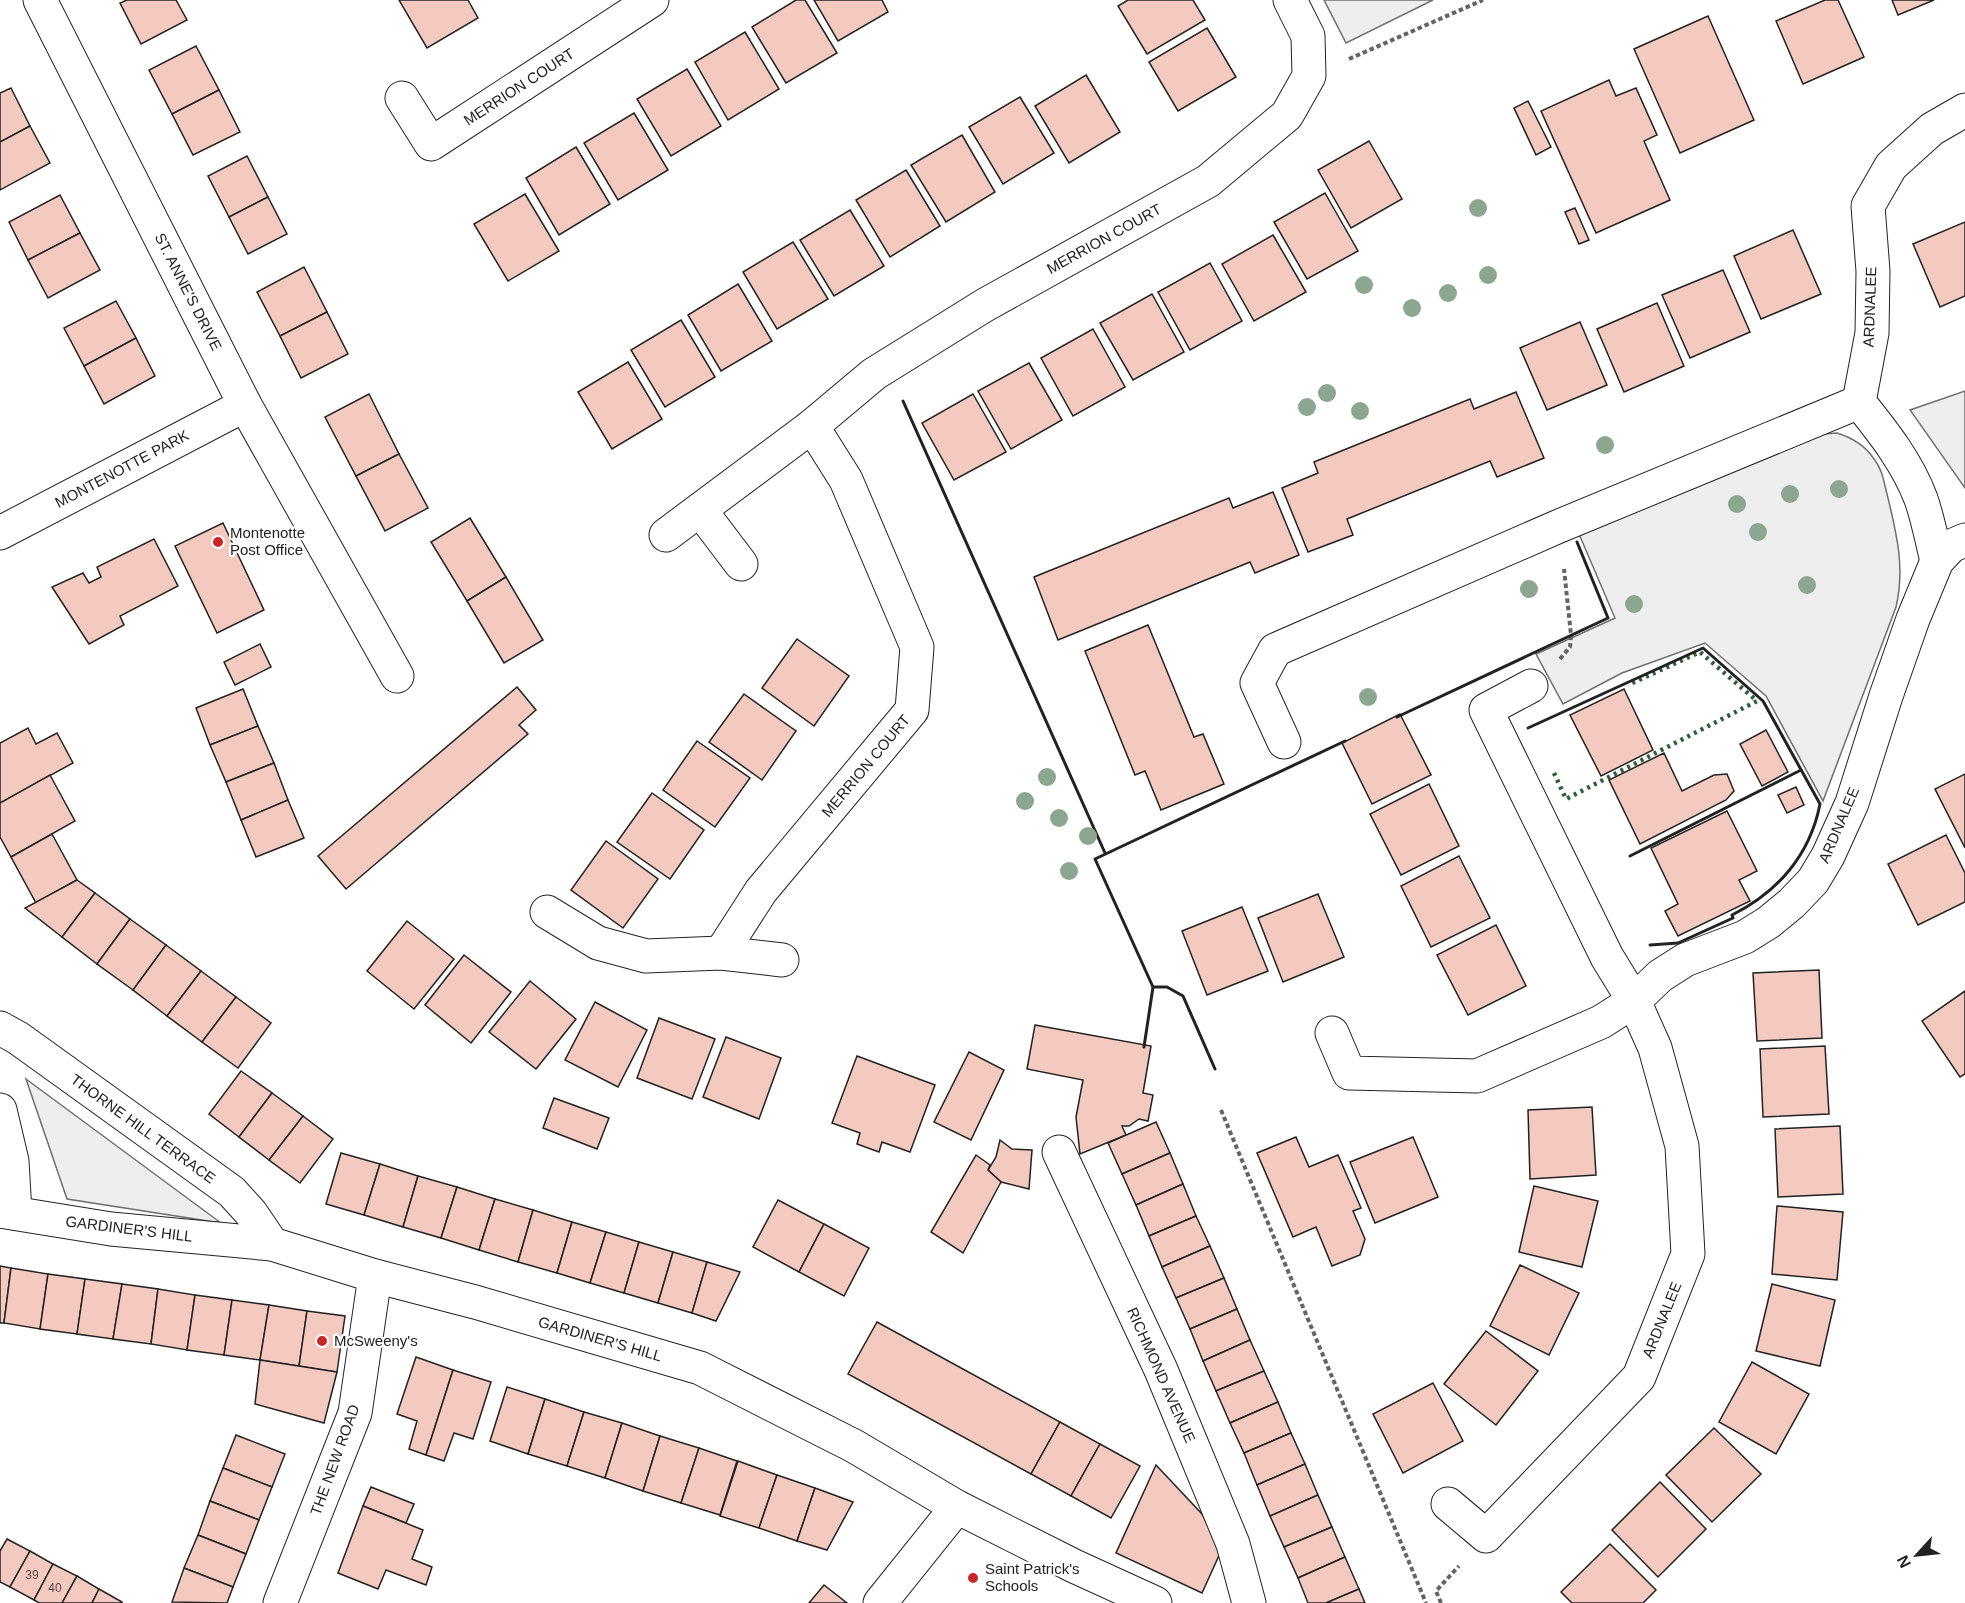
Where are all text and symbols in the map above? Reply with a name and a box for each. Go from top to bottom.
street label: MERRION COURT [460,45,577,129]
street label: MERRION COURT [1044,200,1164,277]
street label: ST. ANNE'S DRIVE [151,230,225,353]
street label: ARDNALEE [1860,266,1879,348]
street label: MONTENOTTE PARK [52,426,191,511]
place label: Montenotte Post Office [230,524,305,558]
marker: Montenotte Post Office [211,535,225,549]
street label: MERRION COURT [818,711,913,820]
street label: ARDNALEE [1815,784,1862,865]
street label: THORNE HILL TERRACE [68,1071,219,1187]
street label: GARDINER'S HILL [65,1212,194,1245]
street label: ARDNALEE [1639,1279,1685,1360]
street label: RICHMOND AVENUE [1124,1304,1199,1445]
street label: GARDINER'S HILL [536,1313,664,1364]
place label: McSweeny's [334,1332,418,1349]
marker: McSweeny's [315,1334,329,1348]
street label: THE NEW ROAD [307,1402,363,1518]
north arrow [1887,1525,1947,1585]
text: N [1894,1553,1914,1571]
place label: Saint Patrick's Schools [985,1560,1080,1594]
house number: 39 [25,1568,39,1582]
marker: Saint Patrick's Schools [966,1571,980,1585]
house number: 40 [48,1581,62,1595]

